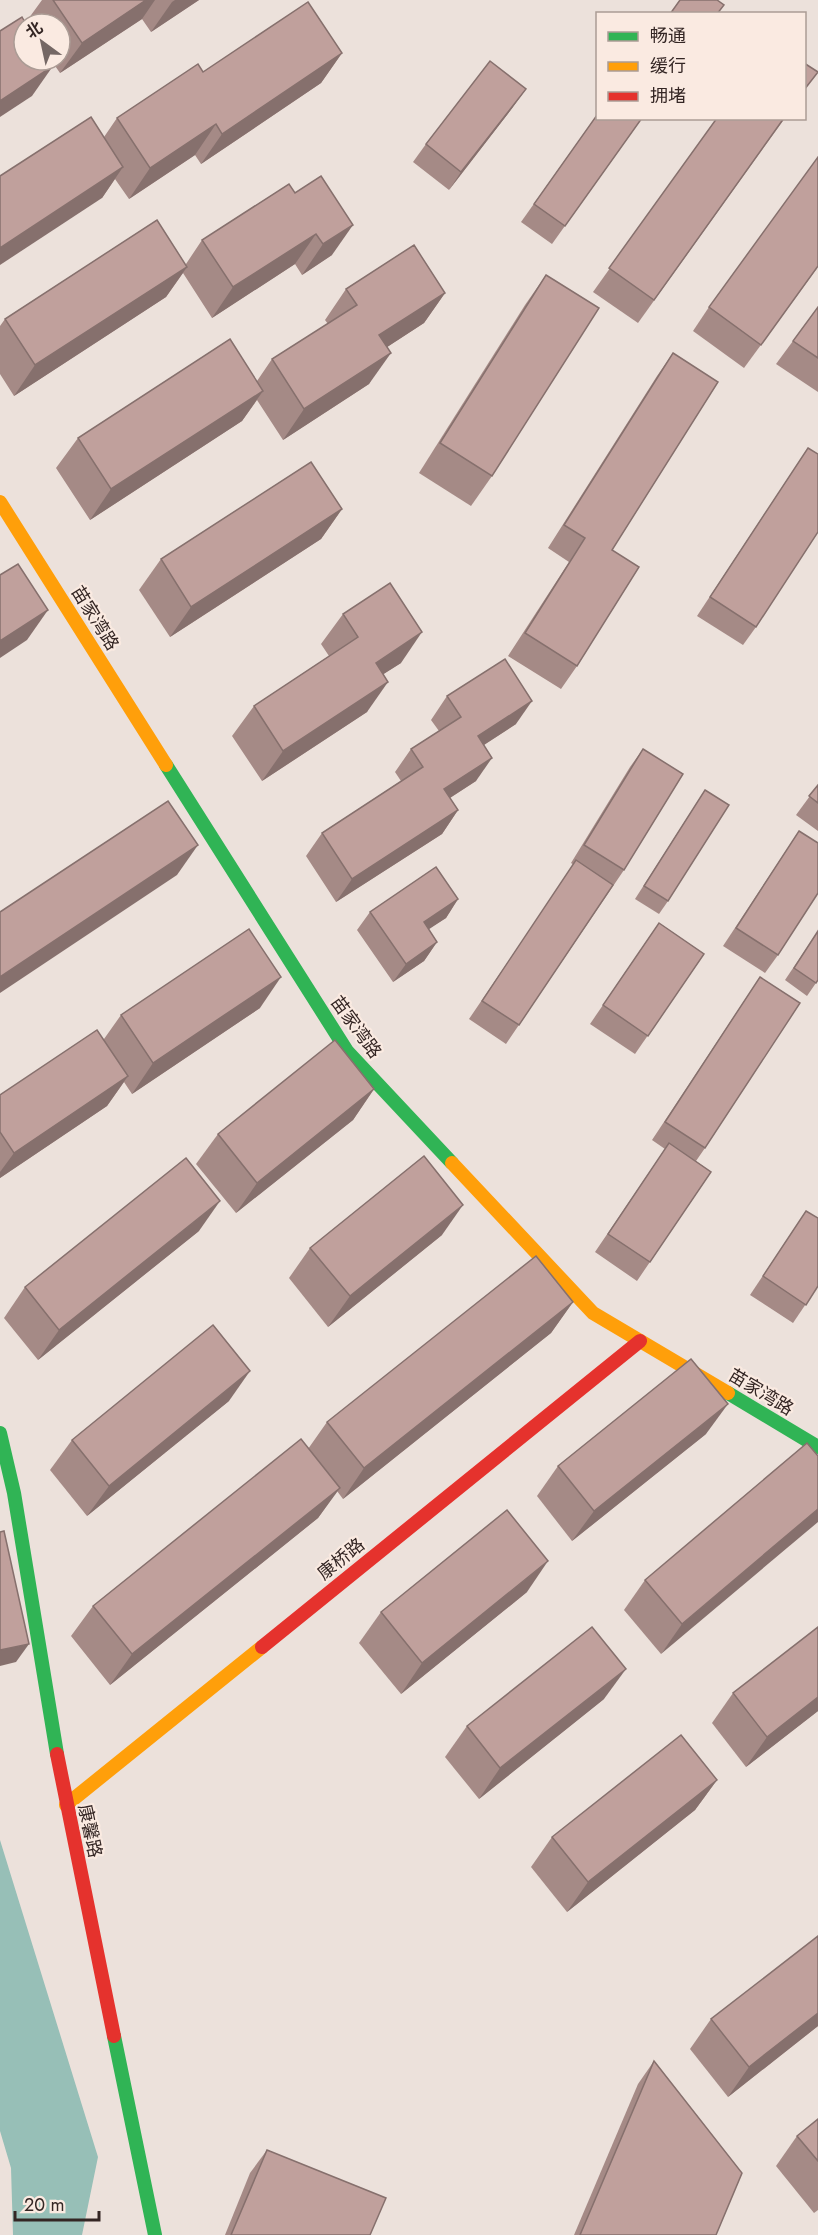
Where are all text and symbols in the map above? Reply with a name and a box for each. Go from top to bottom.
north arrow [12,12,72,72]
legend [596,12,806,120]
text: 北 [21,16,47,44]
text: 畅通 [650,23,686,49]
text: 缓行 [650,53,686,79]
text: 拥堵 [650,83,686,109]
street label: 苗家湾路 [65,581,125,655]
street label: 苗家湾路 [324,990,388,1064]
street label: 苗家湾路 [723,1362,799,1422]
street label: 康桥路 [312,1532,370,1586]
street label: 康馨路 [72,1802,108,1860]
scale bar [15,2184,99,2222]
text: 20 m [24,2192,64,2218]

